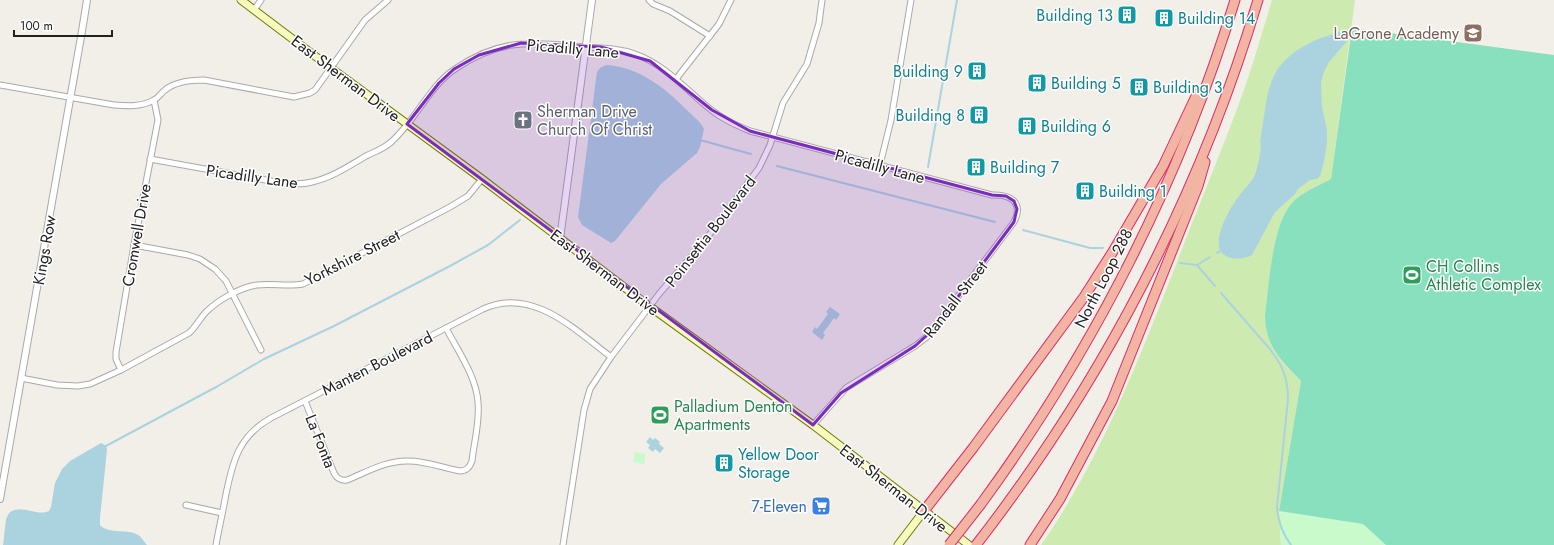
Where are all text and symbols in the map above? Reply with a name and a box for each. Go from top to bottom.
place label: Building 13 [1036,4,1113,27]
building icon: Building 13 [1116,4,1138,26]
building icon: Building 14 [1153,7,1175,29]
place label: Building 14 [1178,7,1255,30]
scale bar [14,12,112,38]
text: 100 m [20,17,53,35]
place label: LaGrone Academy [1334,22,1460,45]
school or university icon: LaGrone Academy [1462,22,1484,44]
street label: East Sherman Drive [286,30,405,127]
street label: Picadilly Lane [526,33,620,64]
place label: Building 9 [893,60,963,83]
building icon: Building 9 [966,60,988,82]
building icon: Building 5 [1026,72,1048,94]
place label: Building 5 [1051,72,1121,95]
building icon: Building 3 [1128,76,1150,98]
place label: Building 3 [1153,76,1223,99]
place label: Sherman Drive Church Of Christ [537,100,652,141]
place label: Building 8 [895,104,965,127]
building icon: Building 8 [968,104,990,126]
church icon: Sherman Drive Church Of Christ [512,109,534,131]
building icon: Building 6 [1016,115,1038,137]
place label: Building 6 [1041,115,1111,138]
street label: Picadilly Lane [832,143,927,190]
building icon: Building 7 [965,156,987,178]
place label: Building 7 [990,156,1060,179]
street label: Picadilly Lane [205,159,299,194]
street label: Poinsettia Boulevard [660,171,761,292]
building icon: Building 1 [1074,180,1096,202]
place label: Building 1 [1099,180,1167,203]
street label: Cromwell Drive [116,182,157,288]
street label: Kings Row [27,213,62,287]
street label: Yorkshire Street [301,223,404,291]
street label: East Sherman Drive [545,224,664,321]
street label: North Loop 288 [1068,225,1138,332]
place label: CH Collins Athletic Complex [1426,255,1541,296]
street label: Randall Street [918,256,993,343]
sports icon: CH Collins Athletic Complex [1401,264,1423,286]
street label: Manten Boulevard [318,326,437,401]
place label: Palladium Denton Apartments [674,395,793,436]
sports icon: Palladium Denton Apartments [649,404,671,426]
street label: La Fonta [299,411,342,471]
street label: East Sherman Drive [835,439,953,538]
place label: Yellow Door Storage [738,443,820,484]
building icon: Yellow Door Storage [713,452,735,474]
place label: 7-Eleven [751,495,807,518]
supermarket icon: 7-Eleven [810,495,832,517]

